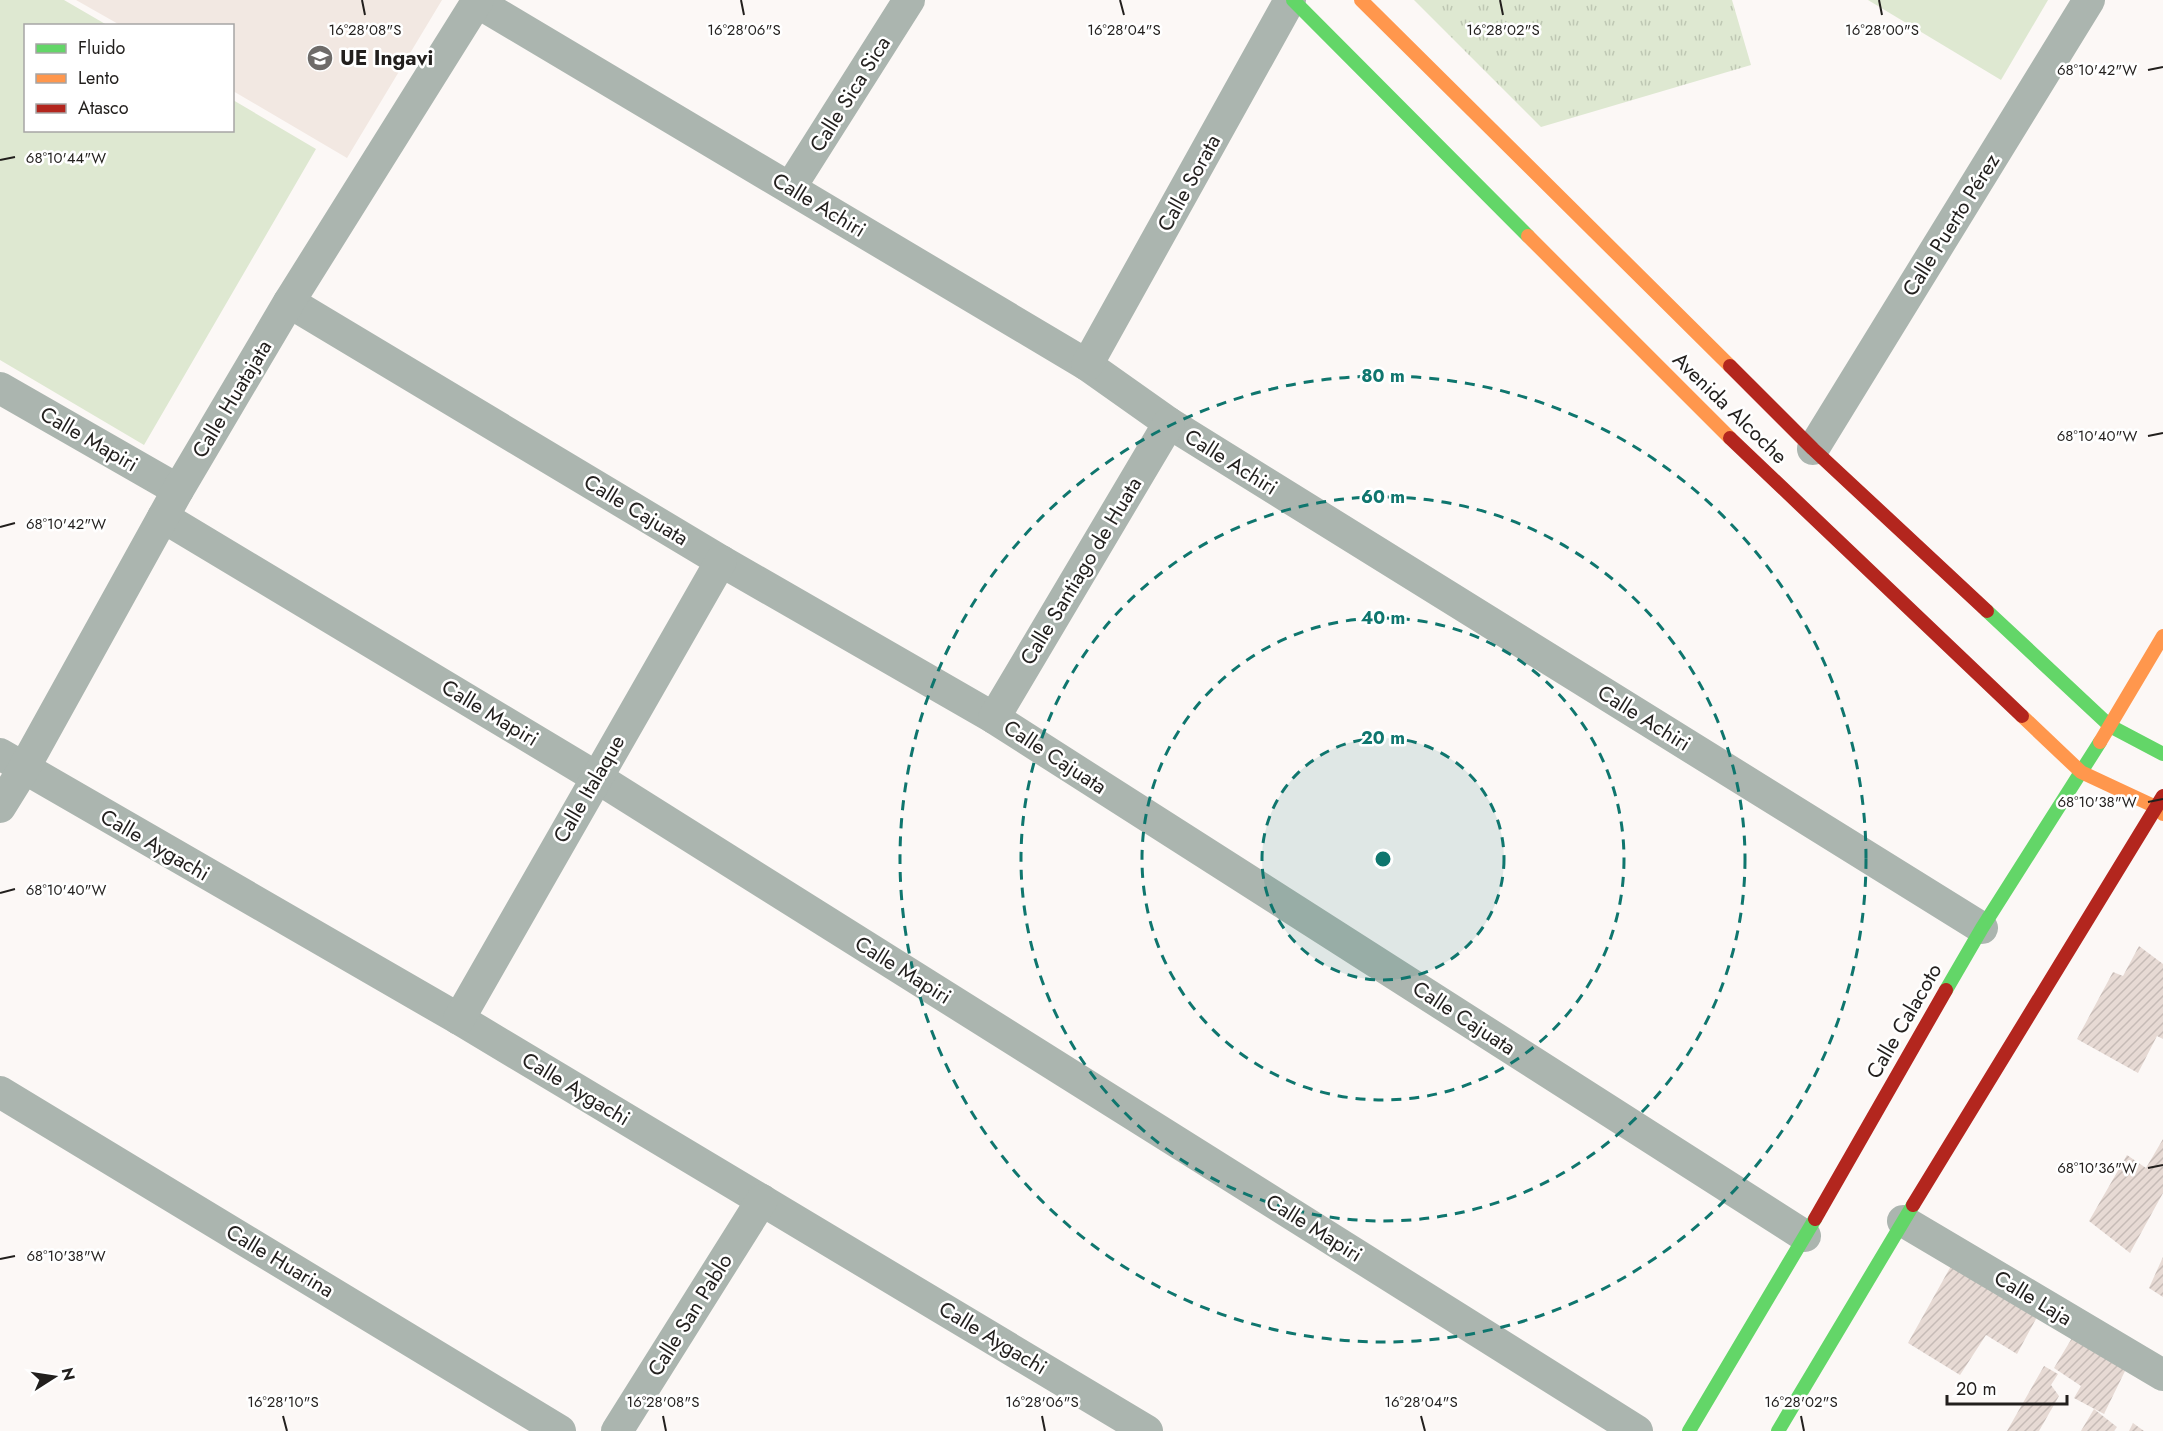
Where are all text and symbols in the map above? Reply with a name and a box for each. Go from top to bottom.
text: 16°28'08"S [329,19,401,41]
text: 16°28'06"S [707,19,781,41]
text: 16°28'04"S [1087,19,1161,41]
text: 16°28'02"S [1466,19,1540,41]
text: 16°28'00"S [1845,19,1919,41]
legend [24,24,234,132]
street label: Calle Sica Sica [802,30,898,158]
text: Fluido [78,35,126,61]
school or university icon: UE Ingavi [305,43,335,73]
place label: UE Ingavi [340,43,433,73]
text: 68°10'42"W [2057,59,2137,81]
text: Lento [78,65,119,91]
text: Atasco [78,95,129,121]
street label: Calle Sorata [1150,129,1228,237]
text: 68°10'44"W [26,147,106,169]
street label: Calle Puerto Pérez [1895,148,2007,302]
street label: Calle Achiri [767,165,871,245]
street label: Calle Huatajata [185,334,279,464]
street label: Avenida Alcoche [1666,345,1794,471]
text: 80 m [1361,363,1405,389]
street label: Calle Mapiri [35,399,143,479]
street label: Calle Achiri [1179,422,1283,502]
text: 68°10'40"W [2057,425,2137,447]
street label: Calle Cajuata [578,467,694,553]
street label: Calle Santiago de Huata [1013,471,1149,671]
text: 60 m [1361,484,1405,510]
text: 68°10'42"W [26,513,106,535]
text: 40 m [1361,605,1405,631]
street label: Calle Mapiri [436,672,544,754]
street label: Calle Achiri [1592,678,1696,758]
street label: Calle Cajuata [998,712,1112,802]
text: 20 m [1361,725,1405,751]
street label: Calle Italaque [546,729,632,849]
text: 68°10'38"W [2057,791,2137,813]
street label: Calle Aygachi [95,802,215,888]
centre of rings [1373,849,1393,869]
text: 68°10'40"W [26,879,106,901]
street label: Calle Mapiri [849,929,957,1011]
street label: Calle Calacoto [1859,958,1949,1084]
street label: Calle Cajuata [1407,973,1521,1063]
street label: Calle Aygachi [516,1045,636,1133]
text: 68°10'36"W [2057,1157,2137,1179]
street label: Calle Mapiri [1260,1187,1368,1269]
street label: Calle Huarina [220,1217,340,1305]
text: 68°10'38"W [26,1245,106,1267]
street label: Calle San Pablo [640,1248,740,1382]
street label: Calle Laja [1988,1263,2078,1333]
street label: Calle Aygachi [933,1294,1053,1382]
north arrow [24,1347,84,1407]
text: N [56,1365,81,1383]
scale bar [1947,1368,2067,1406]
text: 20 m [1956,1376,1996,1402]
text: 16°28'10"S [247,1391,319,1413]
text: 16°28'08"S [627,1391,699,1413]
text: 16°28'06"S [1005,1391,1079,1413]
text: 16°28'04"S [1384,1391,1458,1413]
text: 16°28'02"S [1764,1391,1838,1413]

